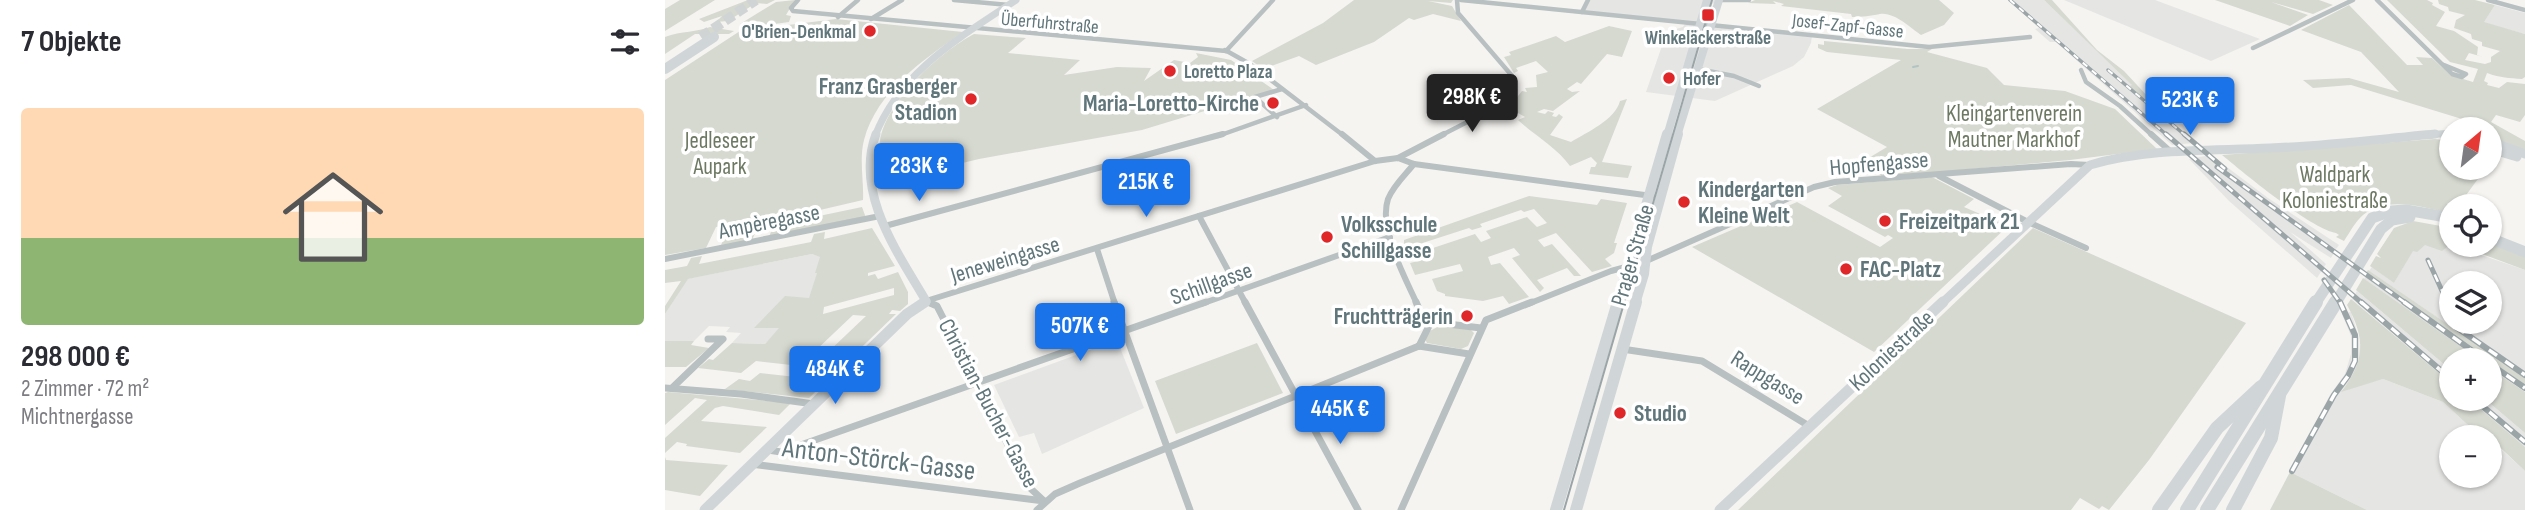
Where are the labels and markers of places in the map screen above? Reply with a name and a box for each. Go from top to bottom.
marker: Winkeläckerstraße [1700,7,1716,23]
place label: O'Brien-Denkmal [741,21,856,44]
marker: O'Brien-Denkmal [862,23,878,39]
place label: Winkeläckerstraße [1645,27,1771,50]
place label: Loretto Plaza [1184,61,1272,84]
marker: Loretto Plaza [1162,63,1178,79]
place label: Hofer [1683,68,1721,91]
marker: Hofer [1661,70,1677,86]
place label: Franz Grasberger Stadion [819,73,957,127]
pin: 298K € [1415,74,1529,134]
pin: 523K € [2133,78,2247,137]
place label: Maria-Loretto-Kirche [1083,90,1259,118]
marker: Franz Grasberger Stadion [963,91,979,107]
marker: Maria-Loretto-Kirche [1265,95,1281,111]
pin: 283K € [862,144,976,203]
pin: 215K € [1089,160,1203,219]
place label: Kindergarten Kleine Welt [1698,176,1805,230]
marker: Kindergarten Kleine Welt [1676,194,1692,210]
place label: Freizeitpark 21 [1899,208,2019,236]
place label: Volksschule Schillgasse [1341,211,1437,265]
marker: Freizeitpark 21 [1877,213,1893,229]
marker: Volksschule Schillgasse [1319,229,1335,245]
place label: FAC-Platz [1860,256,1941,284]
marker: FAC-Platz [1838,261,1854,277]
place label: Fruchtträgerin [1334,303,1453,331]
pin: 507K € [1023,304,1137,363]
marker: Fruchtträgerin [1459,308,1475,324]
pin: 484K € [778,346,892,406]
pin: 445K € [1283,386,1397,446]
place label: Studio [1634,400,1687,428]
marker: Studio [1612,405,1628,421]

